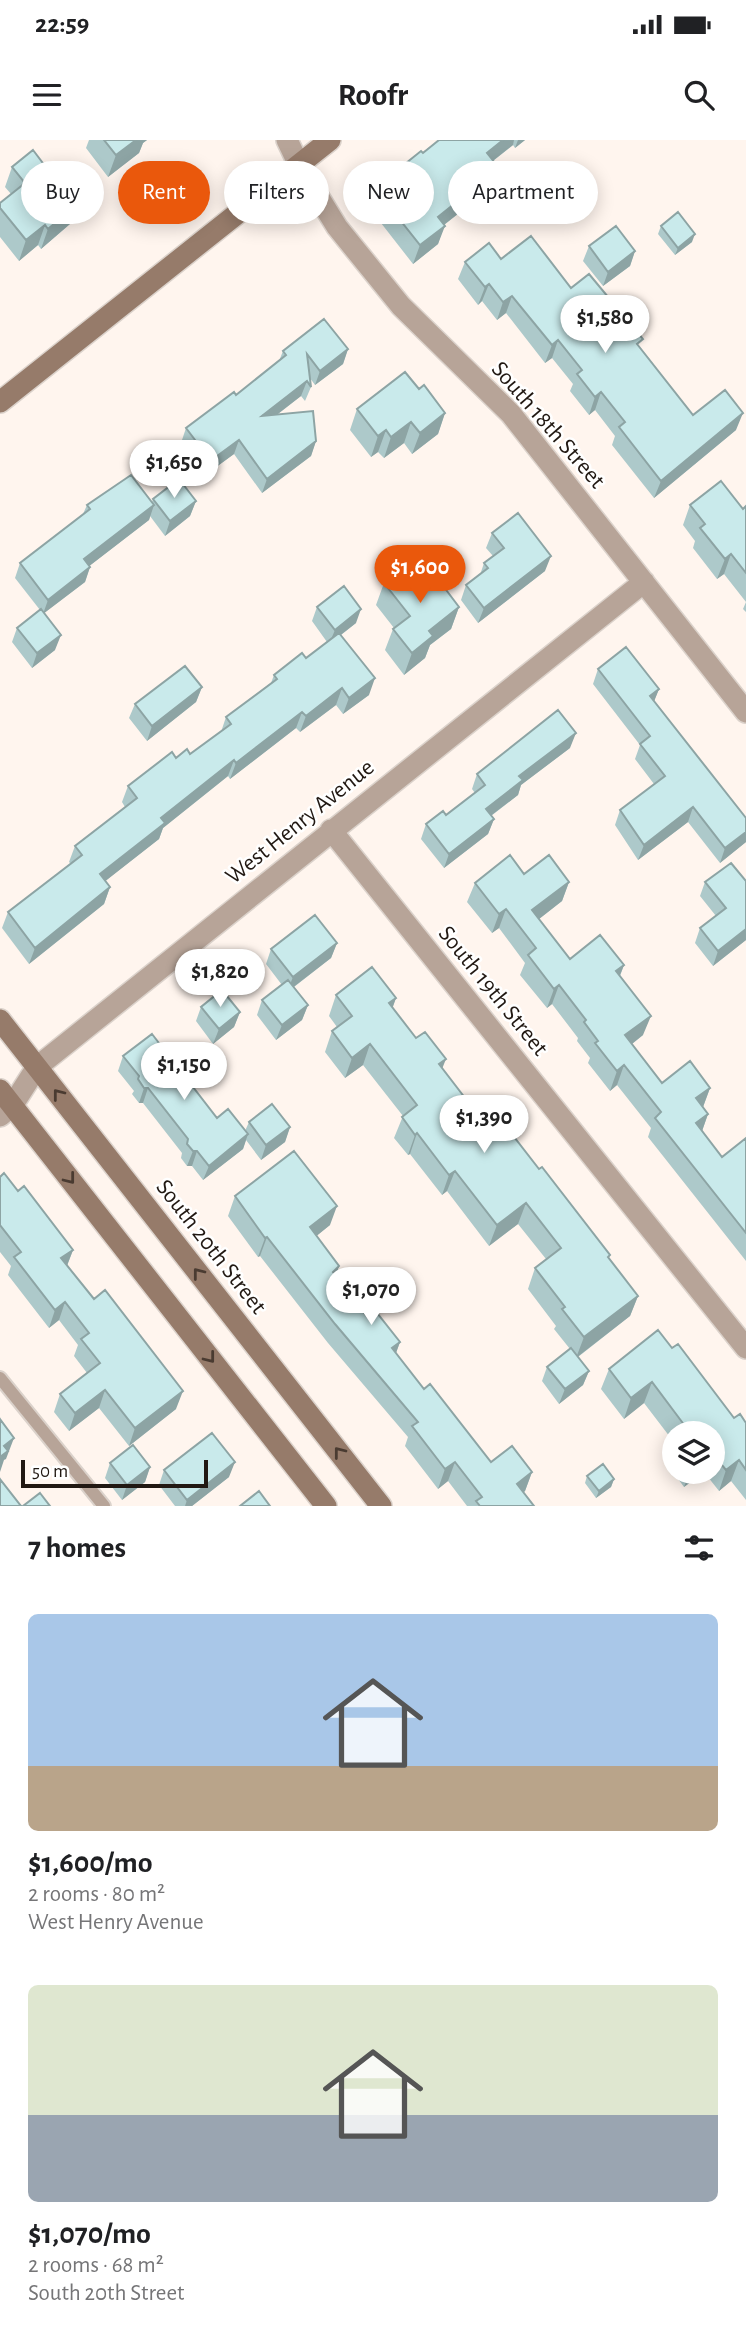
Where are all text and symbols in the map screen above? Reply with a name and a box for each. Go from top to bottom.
text: 22:59 [35,11,89,37]
icon: menu [28,76,66,114]
icon: search [680,76,718,114]
text: Roofr [338,79,408,111]
chip: Buy [21,161,104,224]
chip: Rent [118,161,210,224]
chip: Filters [224,161,329,224]
chip: New [343,161,434,224]
chip: Apartment [448,161,598,224]
pin: $1,580 [548,296,662,355]
text: $1,580 [576,306,634,329]
street label: South 18th Street [487,357,609,493]
pin: $1,650 [117,440,231,500]
text: $1,650 [146,451,202,474]
pin: $1,600 [363,546,477,605]
text: $1,600 [391,556,449,579]
street label: West Henry Avenue [221,755,379,889]
street label: South 19th Street [434,922,553,1061]
pin: $1,820 [163,950,277,1009]
text: $1,820 [191,960,249,983]
pin: $1,150 [127,1042,241,1102]
text: $1,150 [157,1053,211,1076]
one-way arrow [54,1089,67,1102]
pin: $1,390 [427,1096,541,1155]
text: $1,390 [456,1106,512,1129]
one-way arrow [61,1171,74,1184]
street label: South 20th Street [151,1175,271,1319]
one-way arrow [194,1268,207,1281]
pin: $1,070 [314,1268,428,1327]
text: $1,070 [342,1278,400,1301]
one-way arrow [202,1350,214,1363]
map controls [662,1421,725,1484]
button: layers [662,1421,725,1484]
one-way arrow [334,1448,347,1460]
scale bar [21,1457,208,1489]
text: 50 m [32,1462,68,1481]
icon: filters [680,1529,718,1567]
text: 7 homes [28,1533,126,1563]
icon: home [310,1660,436,1786]
text: $1,600/mo [28,1848,152,1878]
text: 2 rooms · 80 m² [28,1883,165,1906]
text: West Henry Avenue [28,1911,204,1934]
icon: home [310,2031,436,2157]
text: $1,070/mo [28,2219,151,2249]
text: 2 rooms · 68 m² [28,2254,164,2277]
text: South 20th Street [28,2282,184,2305]

